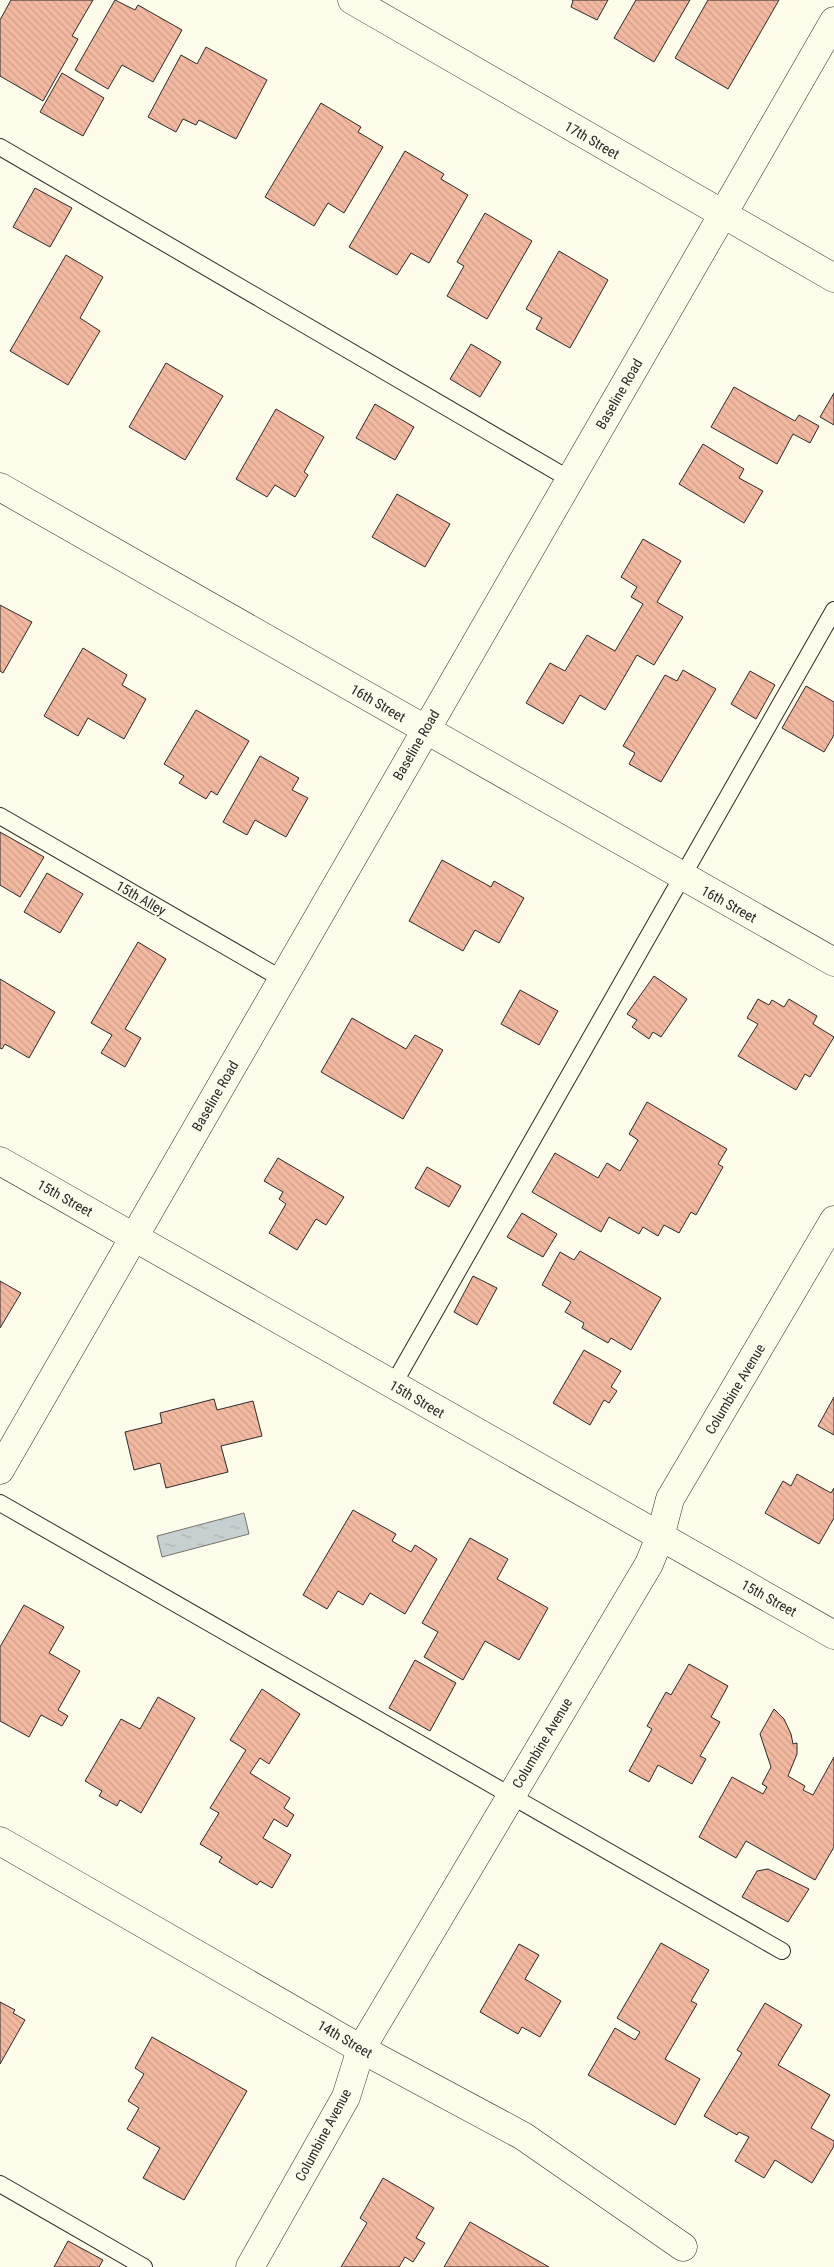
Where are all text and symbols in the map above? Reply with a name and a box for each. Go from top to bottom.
street label: 17th Street [562,118,622,162]
street label: Baseline Road [592,356,646,432]
street label: 16th Street [348,681,408,725]
street label: Baseline Road [389,707,443,783]
street label: 15th Alley [113,877,169,919]
street label: 16th Street [699,882,759,926]
street label: Baseline Road [188,1058,242,1134]
street label: 15th Street [35,1176,95,1220]
street label: Columbine Avenue [702,1341,768,1437]
street label: 15th Street [387,1377,447,1421]
street label: 15th Street [739,1576,799,1620]
street label: Columbine Avenue [509,1695,575,1791]
street label: 14th Street [315,2017,375,2061]
street label: Columbine Avenue [292,2086,354,2184]

